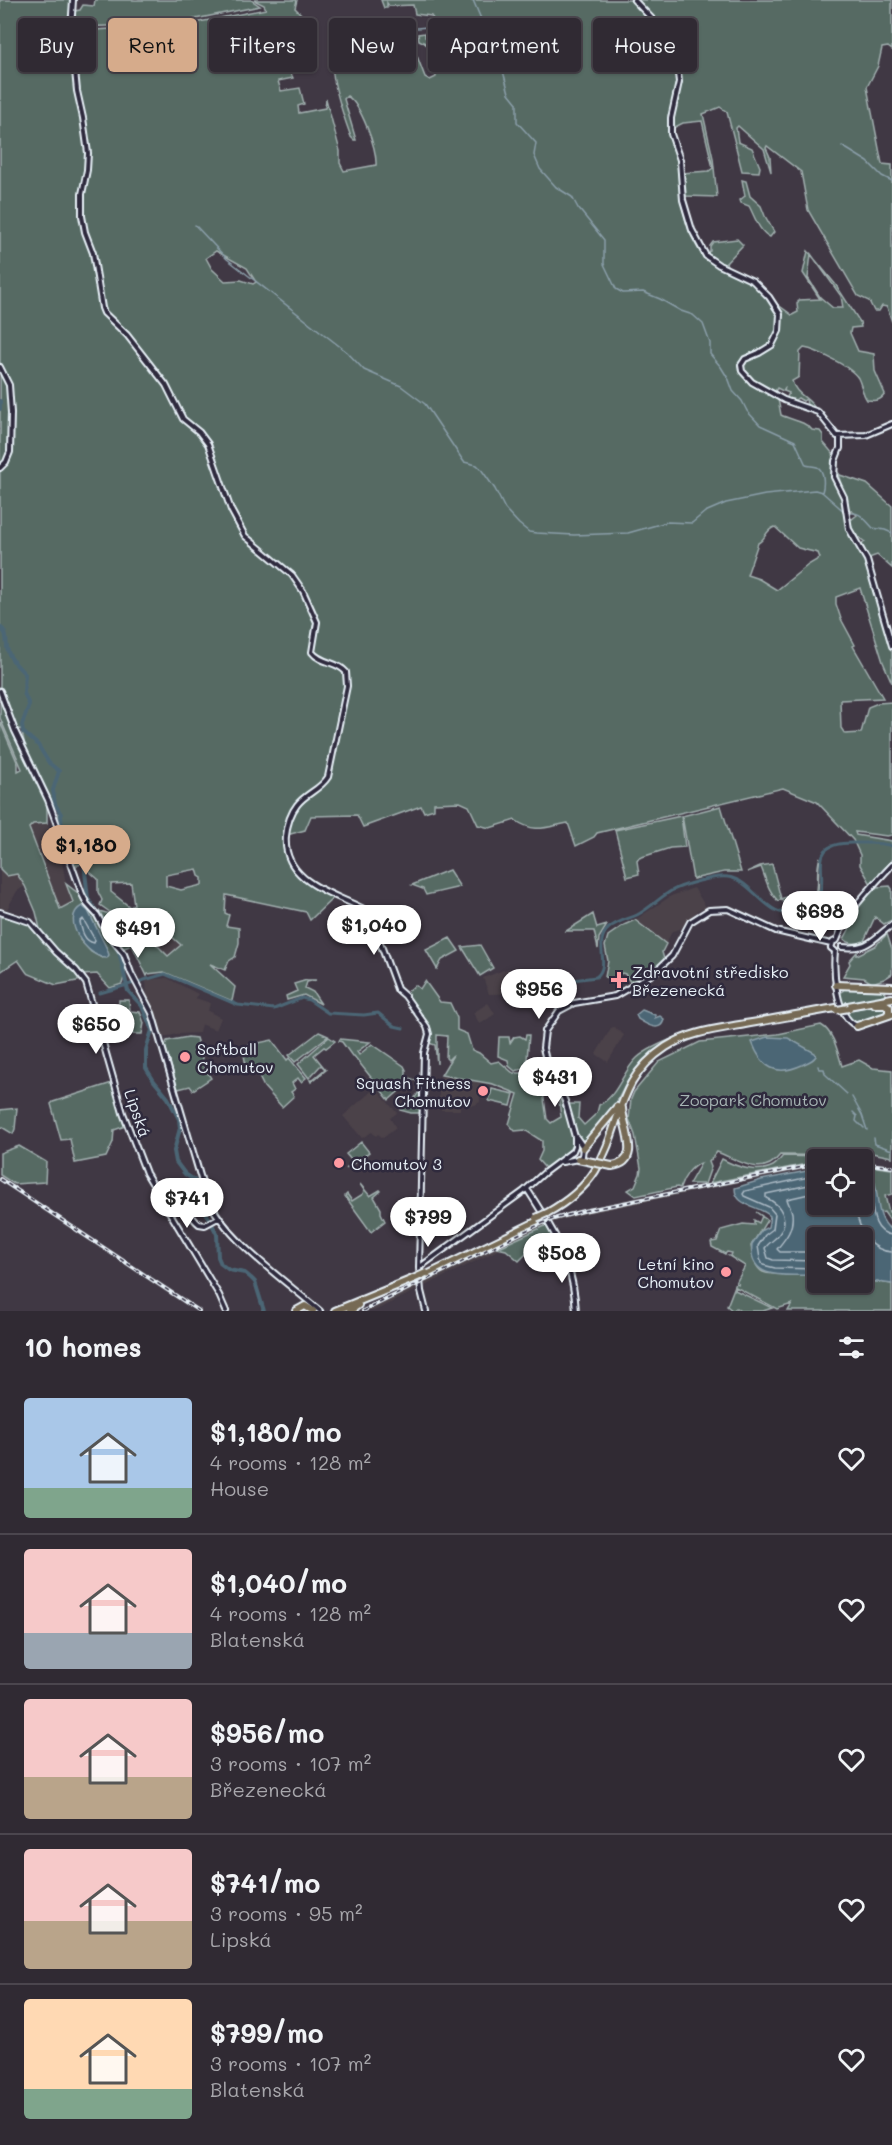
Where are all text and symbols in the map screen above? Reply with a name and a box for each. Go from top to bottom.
chip: Buy [18,18,96,72]
chip: Rent [108,18,197,72]
chip: Filters [209,18,317,72]
chip: New [329,18,416,72]
chip: Apartment [428,18,581,72]
chip: House [593,18,697,72]
pin: $1,180 [37,825,135,876]
text: $1,180 [55,831,117,857]
pin: $698 [784,891,856,942]
text: $698 [796,897,844,923]
pin: $1,040 [325,905,423,956]
pin: $491 [102,908,174,959]
text: $1,040 [341,911,407,937]
text: $491 [115,914,161,940]
place label: Zdravotní středisko Březenecká [632,961,788,1000]
pin: $956 [503,969,575,1020]
marker: Zdravotní středisko Březenecká [610,971,628,989]
text: $956 [515,975,563,1001]
pin: $650 [60,1004,132,1055]
text: $650 [72,1010,121,1036]
place label: Softball Chomutov [197,1038,273,1077]
marker: Softball Chomutov [178,1050,192,1064]
pin: $431 [519,1057,591,1108]
text: $431 [532,1063,578,1089]
place label: Squash Fitness Chomutov [356,1072,471,1111]
marker: Squash Fitness Chomutov [476,1084,490,1098]
street label: Lipská [120,1086,156,1140]
park label: Zoopark Chomutov [679,1089,827,1110]
map controls [807,1149,873,1293]
button: locate [807,1149,873,1215]
place label: Chomutov 3 [351,1153,442,1174]
marker: Chomutov 3 [332,1156,346,1170]
pin: $741 [151,1178,223,1229]
text: $741 [164,1184,210,1210]
pin: $799 [392,1197,464,1248]
text: $799 [404,1203,452,1229]
button: layers [807,1227,873,1293]
pin: $508 [526,1233,598,1284]
text: $508 [537,1239,587,1265]
place label: Letní kino Chomutov [638,1253,714,1292]
marker: Letní kino Chomutov [719,1265,733,1279]
text: 10 homes [24,1330,142,1364]
icon: filters [835,1331,868,1364]
text: $1,180/mo [210,1415,342,1449]
icon: home [72,1422,144,1494]
icon: heart [835,1442,868,1475]
text: 4 rooms · 128 m² [210,1449,371,1475]
text: House [210,1475,269,1501]
text: $1,040/mo [210,1566,347,1600]
icon: home [72,1573,144,1645]
icon: heart [835,1593,868,1626]
text: 4 rooms · 128 m² [210,1600,371,1626]
text: Blatenská [210,1626,305,1652]
text: $956/mo [210,1716,324,1750]
icon: home [72,1723,144,1795]
icon: heart [835,1743,868,1776]
text: 3 rooms · 107 m² [210,1750,371,1776]
text: Březenecká [210,1776,327,1802]
text: $741/mo [210,1866,320,1900]
icon: home [72,1873,144,1945]
icon: heart [835,1893,868,1926]
text: 3 rooms · 95 m² [210,1900,362,1926]
text: Lipská [210,1926,272,1952]
text: $799/mo [210,2016,323,2050]
icon: home [72,2023,144,2095]
icon: heart [835,2043,868,2076]
text: 3 rooms · 107 m² [210,2050,371,2076]
text: Blatenská [210,2076,305,2102]

